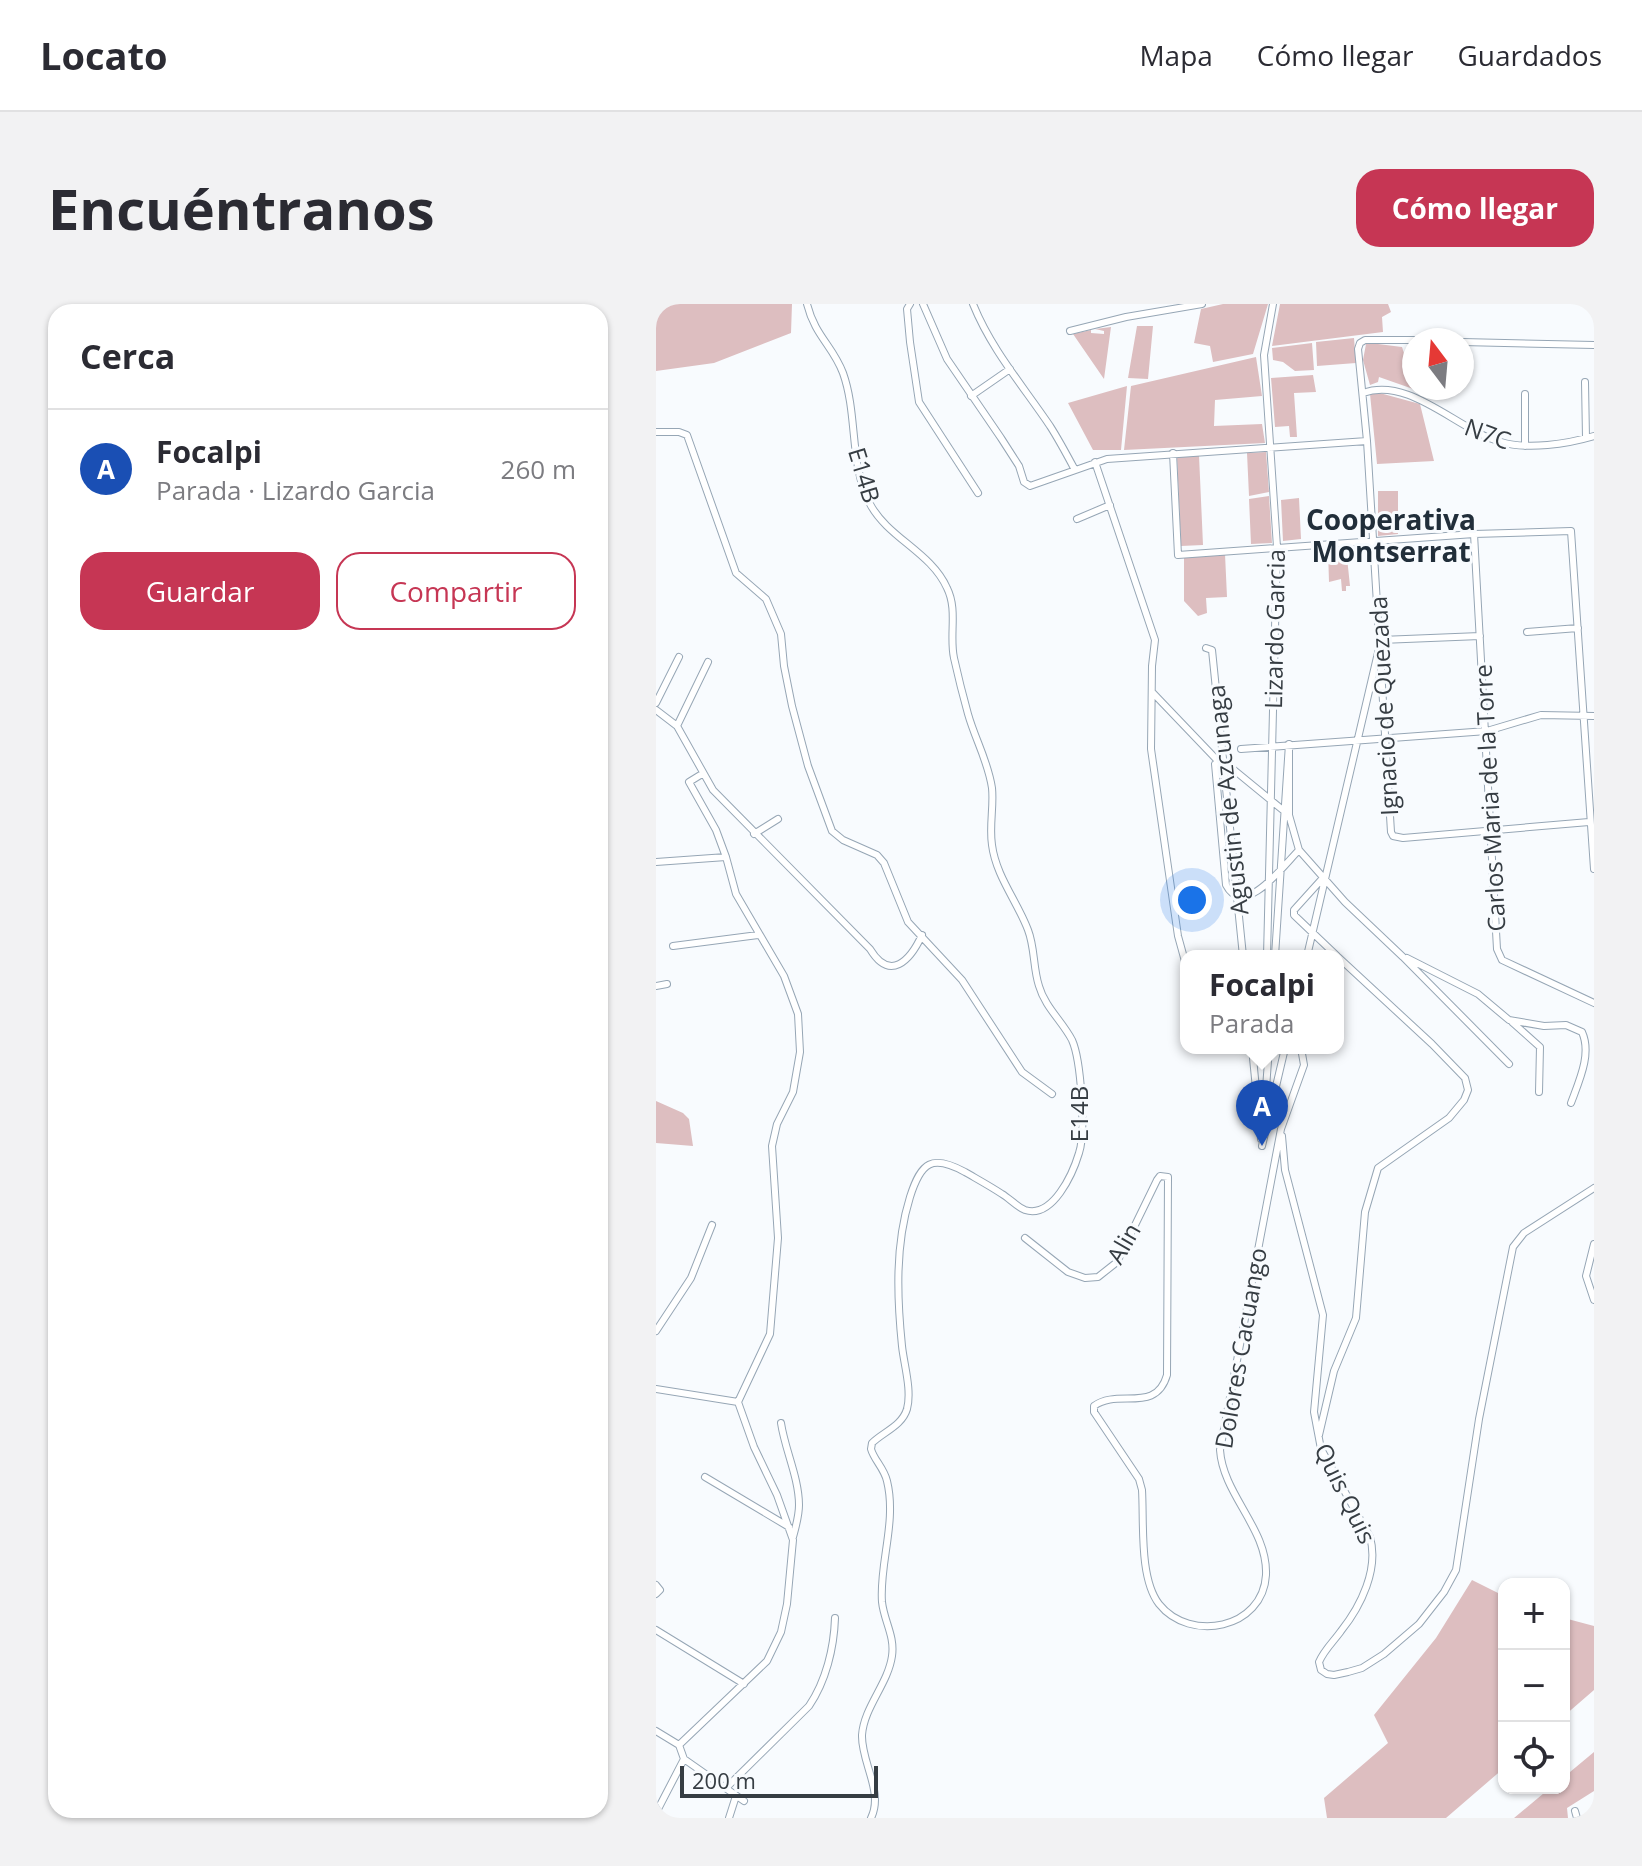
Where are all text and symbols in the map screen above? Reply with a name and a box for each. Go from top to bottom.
text: Locato [40,29,168,81]
text: Mapa [1139,36,1213,74]
text: Cómo llegar [1257,36,1413,74]
text: Guardados [1457,36,1602,74]
button: Cómo llegar [1356,169,1594,247]
text: Encuéntranos [48,170,435,246]
north arrow [1402,328,1474,400]
text: Cerca [80,333,175,379]
street label: N7C [1460,409,1516,457]
text: Focalpi [156,431,262,472]
street label: E14B [841,443,889,507]
text: A [97,451,115,487]
text: 260 m [501,451,576,487]
text: Parada · Lizardo Garcia [156,472,435,508]
district label: Cooperativa Montserrat [1306,500,1476,570]
street label: Lizardo Garcia [1256,549,1292,709]
button: Guardar [80,552,320,630]
button: Compartir [336,552,576,630]
street label: Ignacio de Quezada [1361,595,1405,817]
street label: Carlos Maria de la Torre [1466,664,1512,932]
street label: Agustin de Azcunaga [1198,683,1256,917]
your location [1172,880,1212,920]
popup [1180,950,1344,1054]
text: Focalpi [1209,964,1315,1005]
text: Parada [1209,1005,1295,1041]
pin: A [1236,1080,1288,1146]
street label: E14B [1062,1086,1095,1142]
street label: Alin [1098,1217,1148,1269]
street label: Dolores Cacuango [1206,1245,1274,1451]
street label: Quis Quis [1307,1437,1385,1549]
map controls [1498,1578,1570,1794]
button: + [1498,1578,1570,1650]
button: − [1498,1650,1570,1722]
button: locate [1498,1722,1570,1794]
scale bar [680,1762,878,1798]
text: 200 m [692,1765,756,1795]

